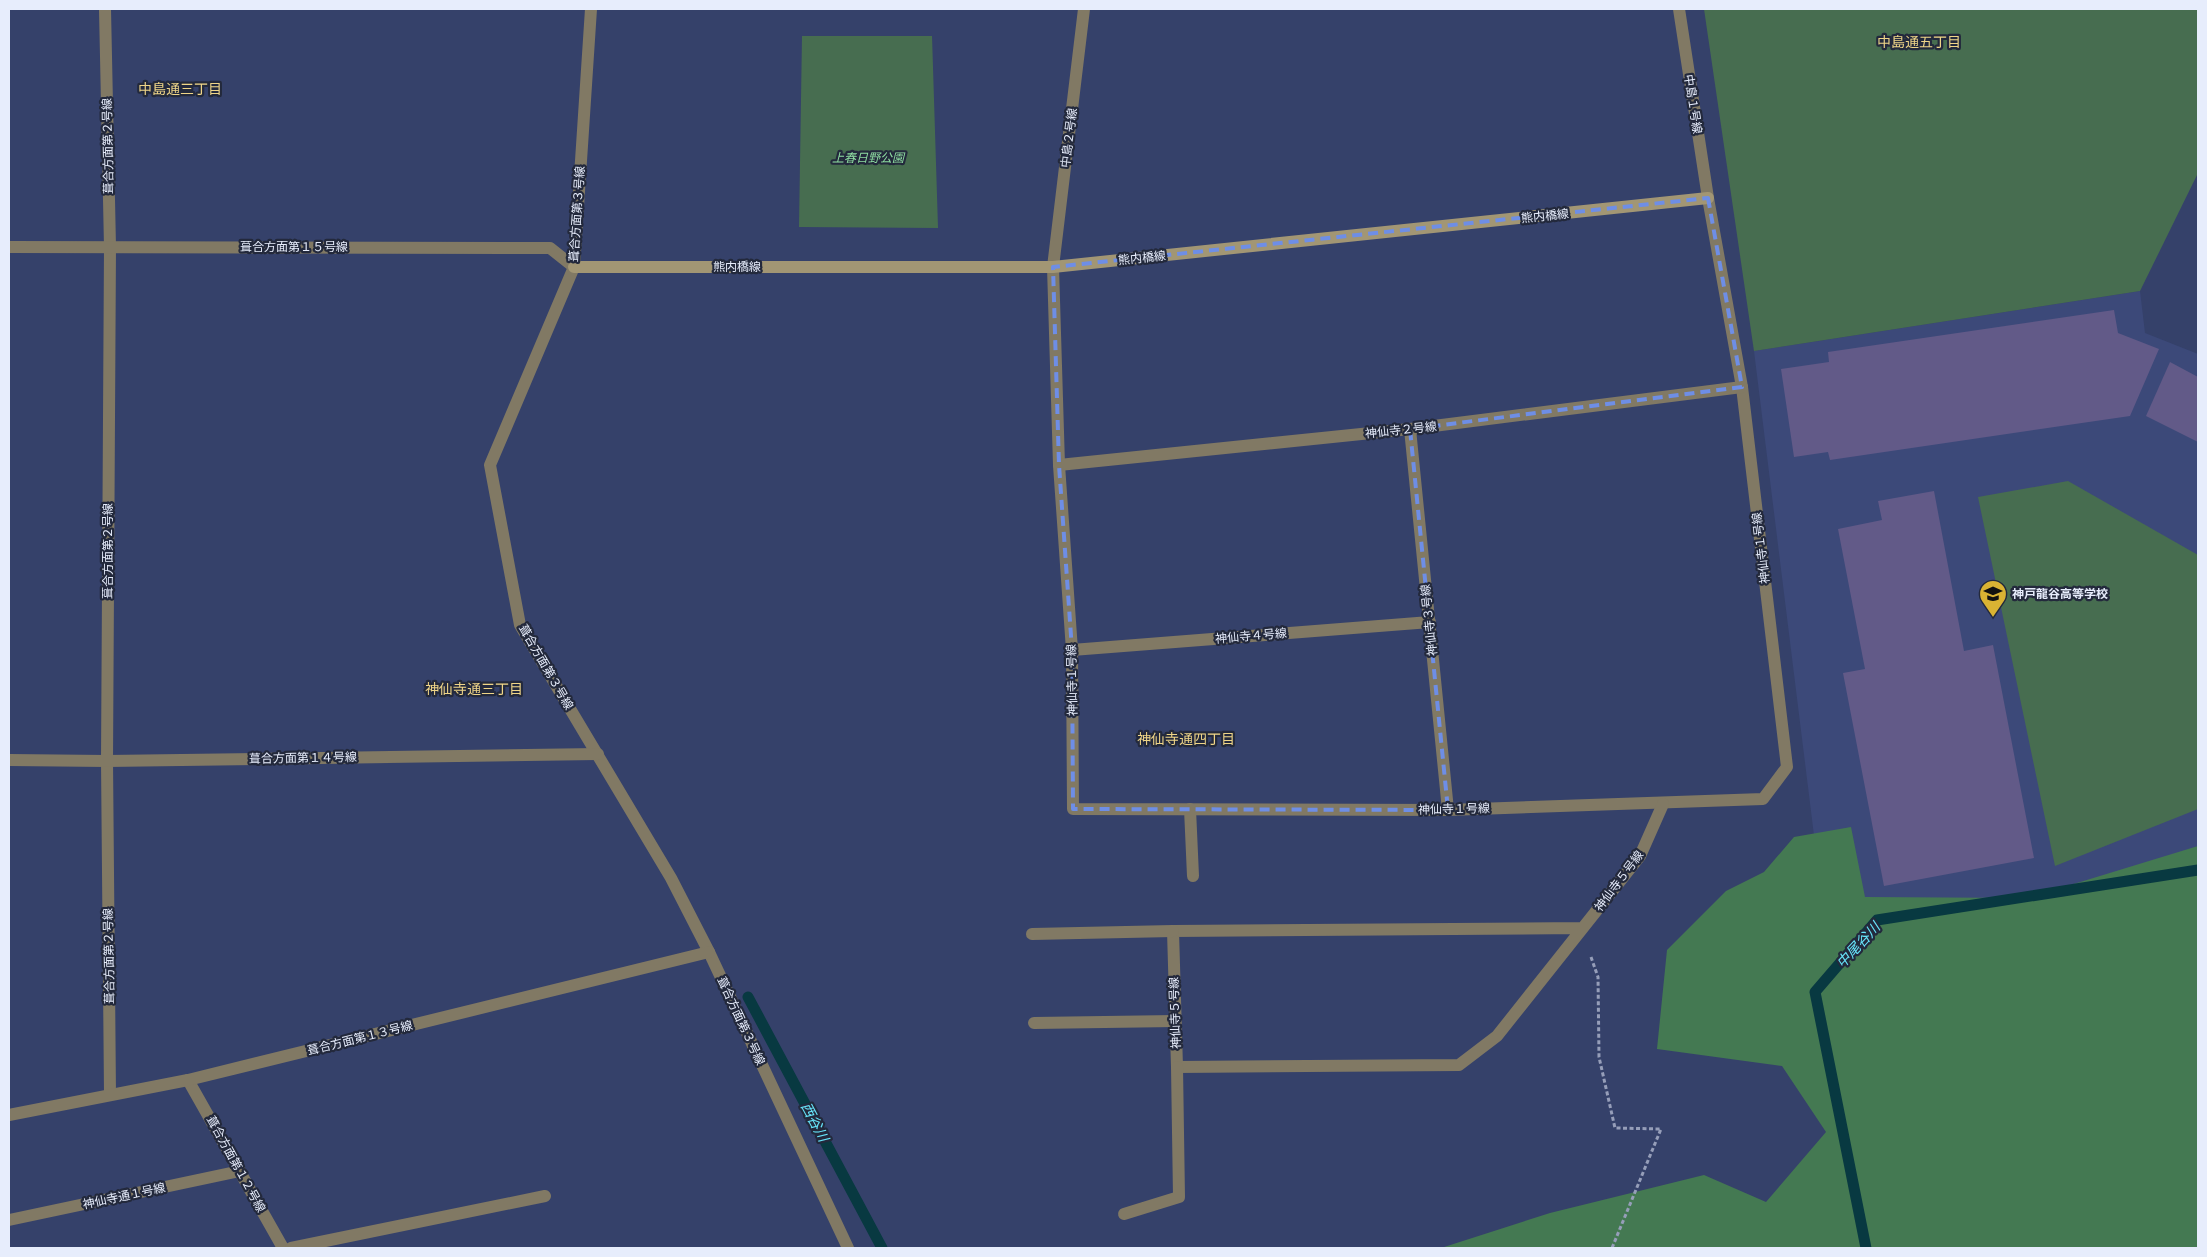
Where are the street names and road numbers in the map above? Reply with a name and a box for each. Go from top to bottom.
street label: 中島１号線 [1680,73,1708,135]
street label: 葺合方面第２号線 [97,98,117,194]
street label: 中島２号線 [1055,107,1081,169]
street label: 葺合方面第３号線 [564,165,588,262]
street label: 熊内橋線 [1520,204,1570,226]
street label: 葺合方面第１５号線 [240,237,348,255]
street label: 熊内橋線 [1117,246,1167,268]
street label: 熊内橋線 [713,257,761,275]
street label: 神仙寺２号線 [1364,416,1438,442]
street label: 葺合方面第２号線 [98,503,116,599]
street label: 神仙寺１号線 [1747,511,1773,585]
street label: 神仙寺３号線 [1415,583,1441,657]
street label: 葺合方面第３号線 [515,620,579,713]
street label: 神仙寺４号線 [1214,623,1288,647]
street label: 神仙寺１号線 [1061,644,1081,716]
street label: 葺合方面第１４号線 [249,747,357,767]
street label: 神仙寺１号線 [1418,798,1490,818]
street label: 神仙寺５号線 [1589,846,1647,915]
street label: 葺合方面第２号線 [98,908,118,1004]
street label: 葺合方面第３号線 [713,973,770,1068]
street label: 神仙寺５号線 [1164,977,1184,1049]
street label: 葺合方面第１３号線 [305,1015,414,1059]
street label: 葺合方面第１２号線 [203,1112,271,1215]
street label: 神仙寺通１号線 [81,1177,167,1213]

